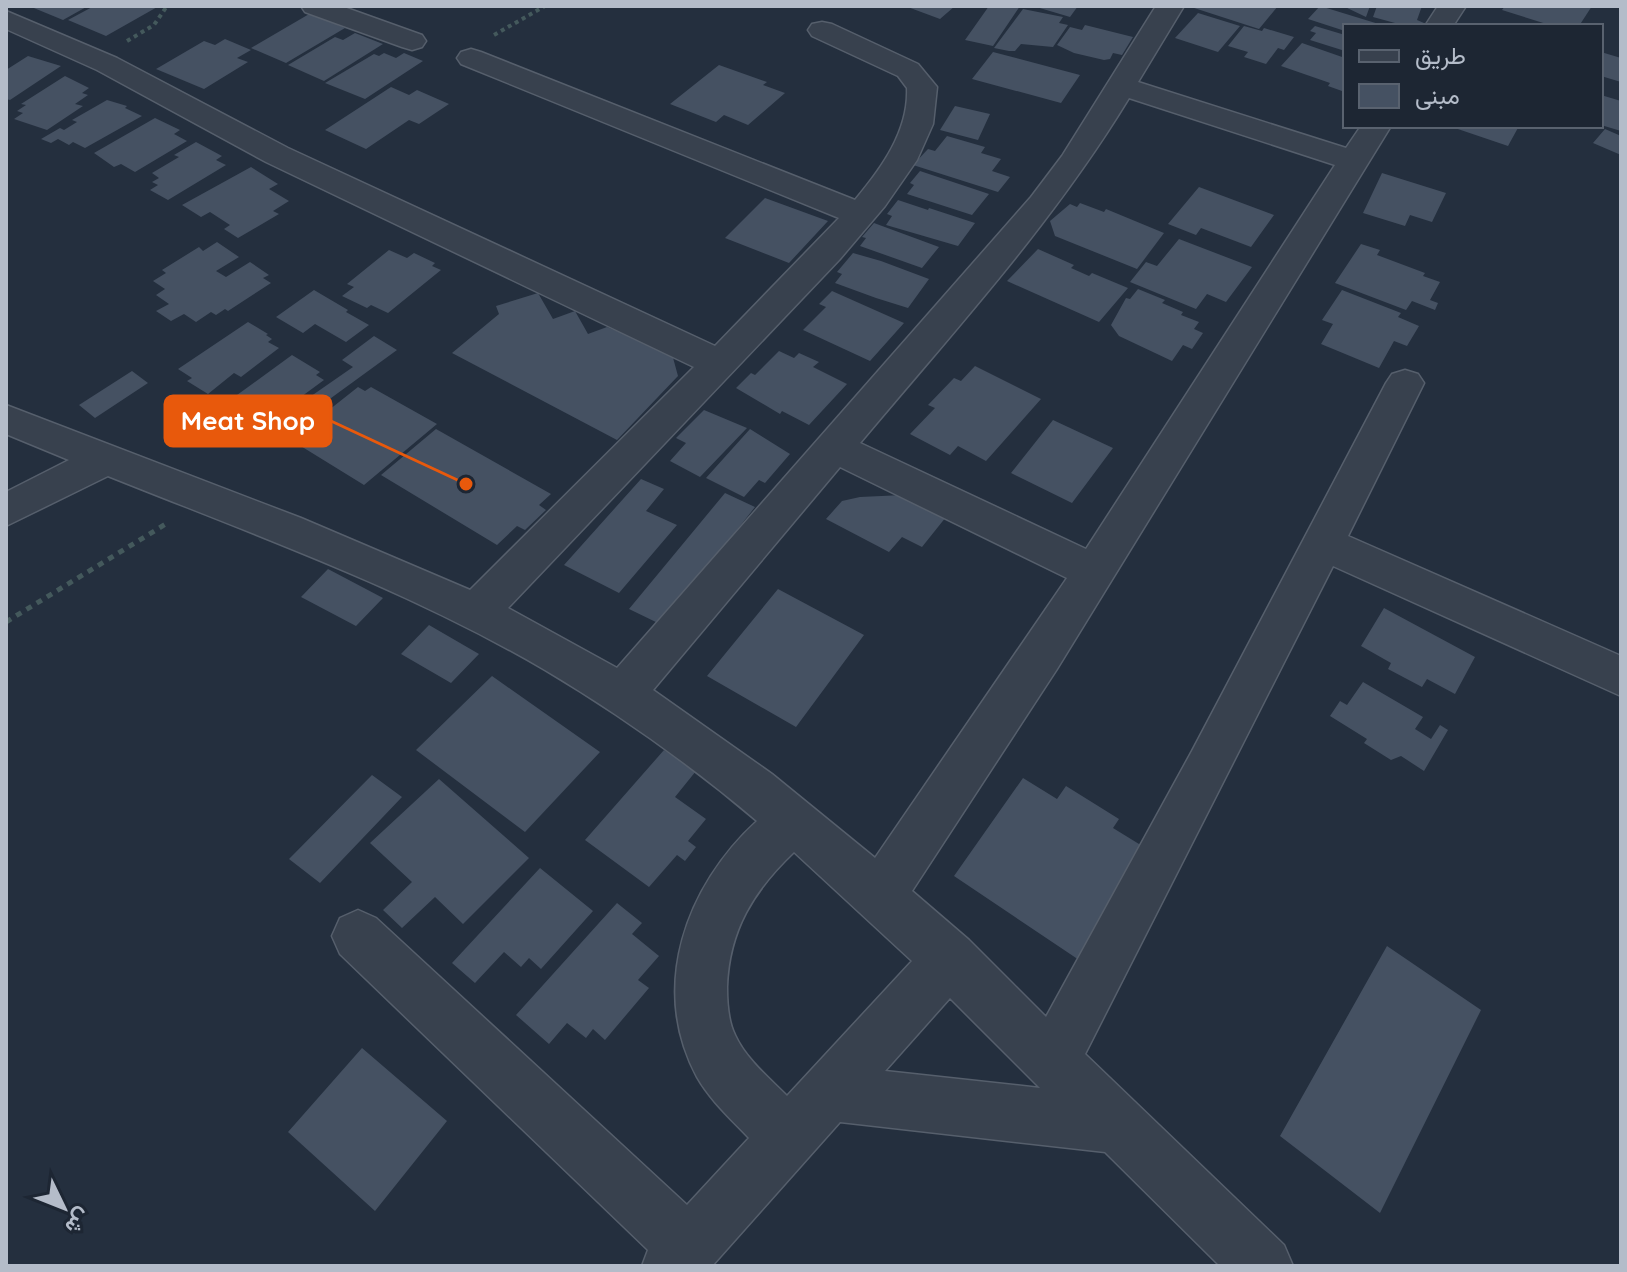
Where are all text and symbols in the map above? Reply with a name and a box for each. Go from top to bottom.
legend [1343,24,1603,128]
text: طريق [1415,40,1466,71]
text: مبنى [1415,80,1460,110]
callout: Meat Shop [165,396,331,446]
text: Meat Shop [181,404,315,437]
north arrow [24,1168,104,1248]
text: ش [59,1202,98,1241]

